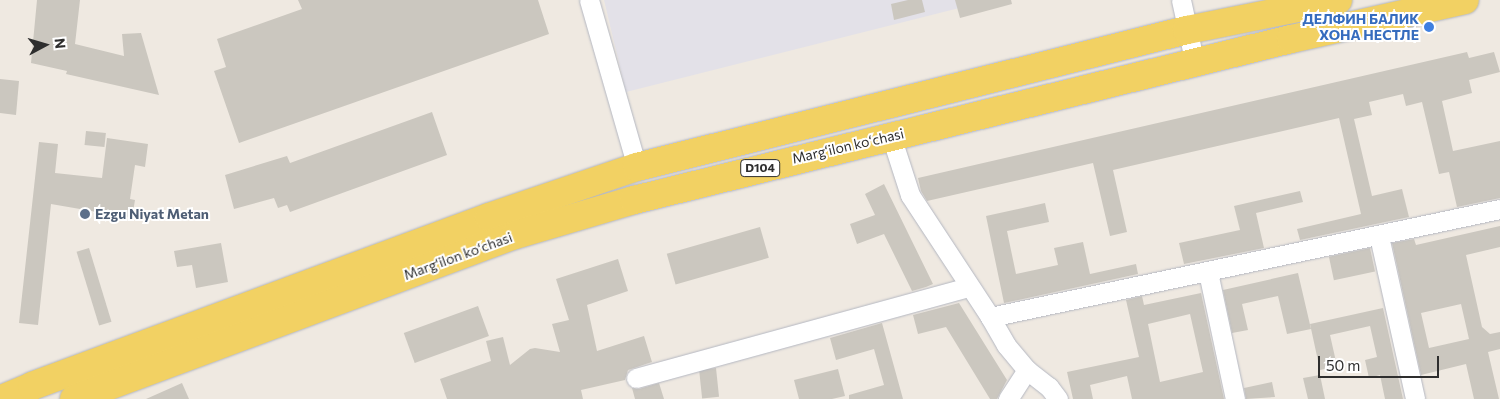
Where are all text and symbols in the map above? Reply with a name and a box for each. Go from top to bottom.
place label: ДЕЛФИН БАЛИК ХОНА НЕСТЛЕ [1303,11,1419,44]
north arrow [20,20,70,70]
marker: ДЕЛФИН БАЛИК ХОНА НЕСТЛЕ [1423,21,1435,33]
text: N [51,37,69,49]
street label: Margʻilon koʻchasi [790,125,906,167]
road number: D104 [740,158,780,178]
place label: Ezgu Niyat Metan [95,206,209,222]
marker: Ezgu Niyat Metan [79,208,91,220]
street label: Margʻilon koʻchasi [401,229,515,283]
scale bar [1320,346,1441,378]
text: 50 m [1326,356,1360,374]

